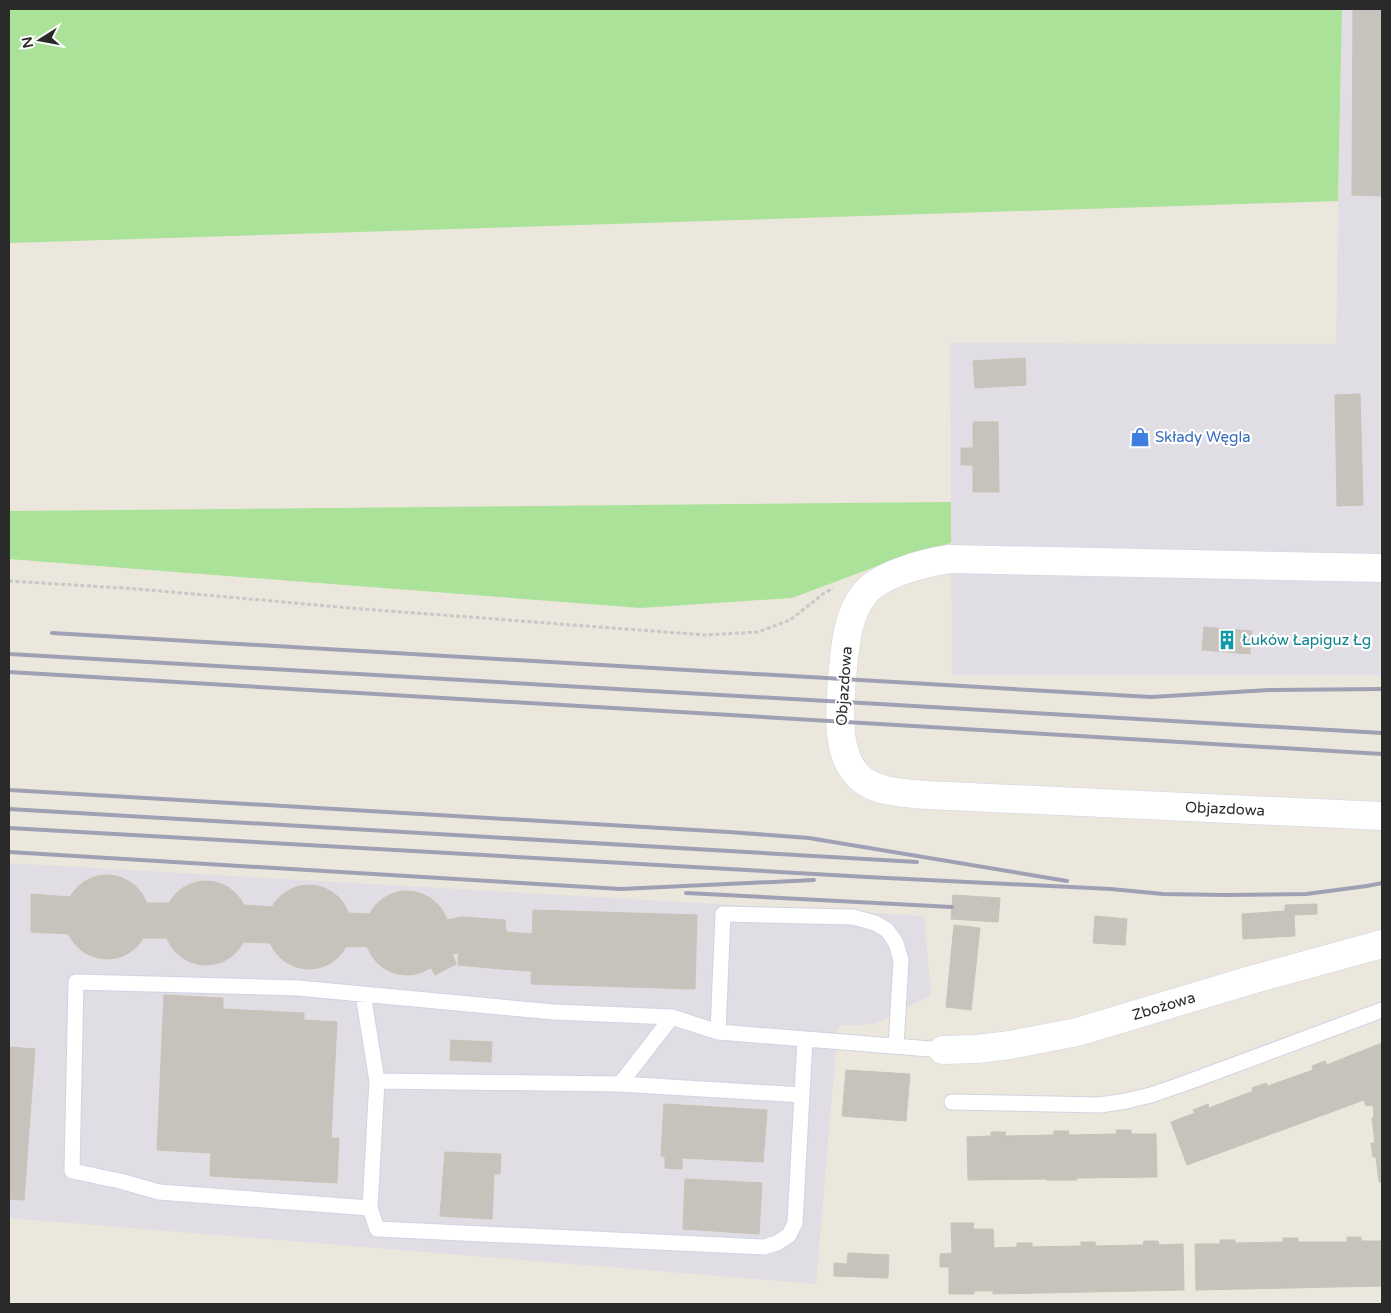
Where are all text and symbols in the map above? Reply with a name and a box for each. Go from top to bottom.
north arrow [15,15,65,65]
text: N [18,35,37,50]
shop icon: Składy Węgla [1129,426,1151,448]
place label: Składy Węgla [1155,428,1251,446]
building icon: Łuków Łapiguz Łg [1216,629,1238,651]
place label: Łuków Łapiguz Łg [1242,631,1371,649]
street label: Objazdowa [832,646,856,726]
street label: Objazdowa [1185,798,1265,820]
street label: Zbożowa [1130,988,1197,1024]

